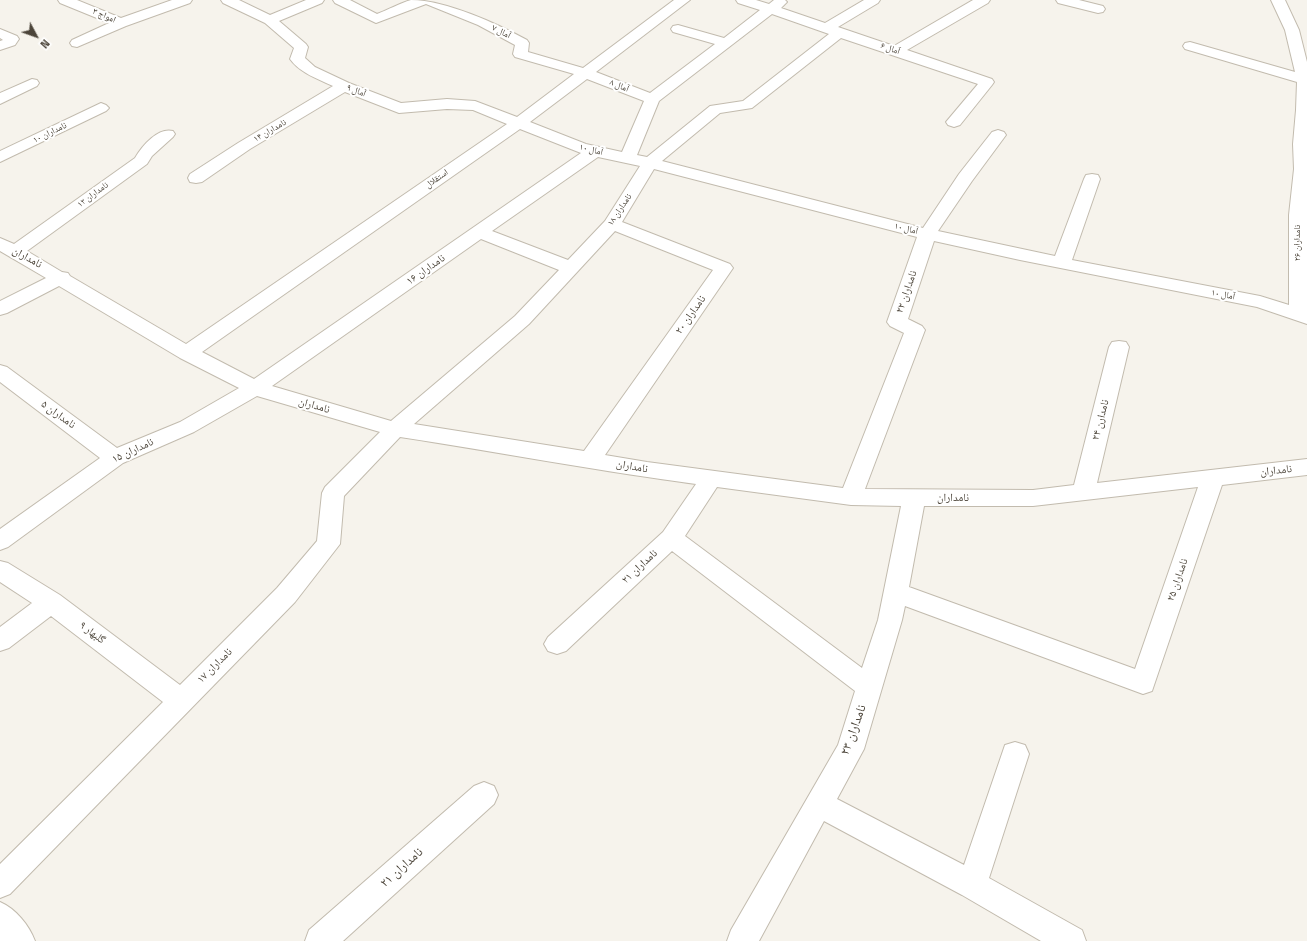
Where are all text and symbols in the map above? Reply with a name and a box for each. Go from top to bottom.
street label: امواج ۳ [91,6,117,26]
north arrow [16,16,56,56]
street label: آمال ۷ [490,23,512,41]
text: N [37,36,54,52]
street label: آمال ۶ [879,41,901,57]
street label: آمال ۸ [608,77,630,95]
street label: آمال ۹ [345,82,367,100]
street label: نامداران ۱۴ [252,117,288,145]
street label: نامداران ۱۰ [31,120,69,146]
street label: آمال ۱۰ [578,142,604,158]
street label: استقلال [423,167,451,191]
street label: نامداران ۱۲ [75,180,111,210]
street label: نامداران ۱۸ [605,192,635,228]
street label: آمال ۱۰ [893,221,919,237]
street label: نامداران ۲۶ [1293,225,1303,261]
street label: نامداران [10,244,44,272]
street label: نامداران ۱۶ [404,252,448,288]
street label: نامداران ۲۲ [894,269,920,315]
street label: آمال ۱۰ [1210,287,1236,303]
street label: نامداران ۲۰ [673,293,709,337]
street label: نامداران [297,395,331,417]
street label: نامداران ۵ [38,398,78,432]
street label: نامدارن ۲۴ [1090,398,1112,442]
street label: نامداران ۱۵ [110,436,156,466]
street label: نامداران [615,458,649,476]
street label: نامداران [1259,463,1293,479]
street label: نامداران [937,491,969,505]
street label: نامداران ۲۱ [619,547,661,587]
street label: نامداران ۲۵ [1165,557,1191,603]
street label: گلبهار ۹ [76,619,108,647]
street label: نامداران ۱۷ [195,646,235,686]
street label: نامداران ۲۳ [838,703,870,757]
street label: نامداران ۲۱ [377,845,427,891]

